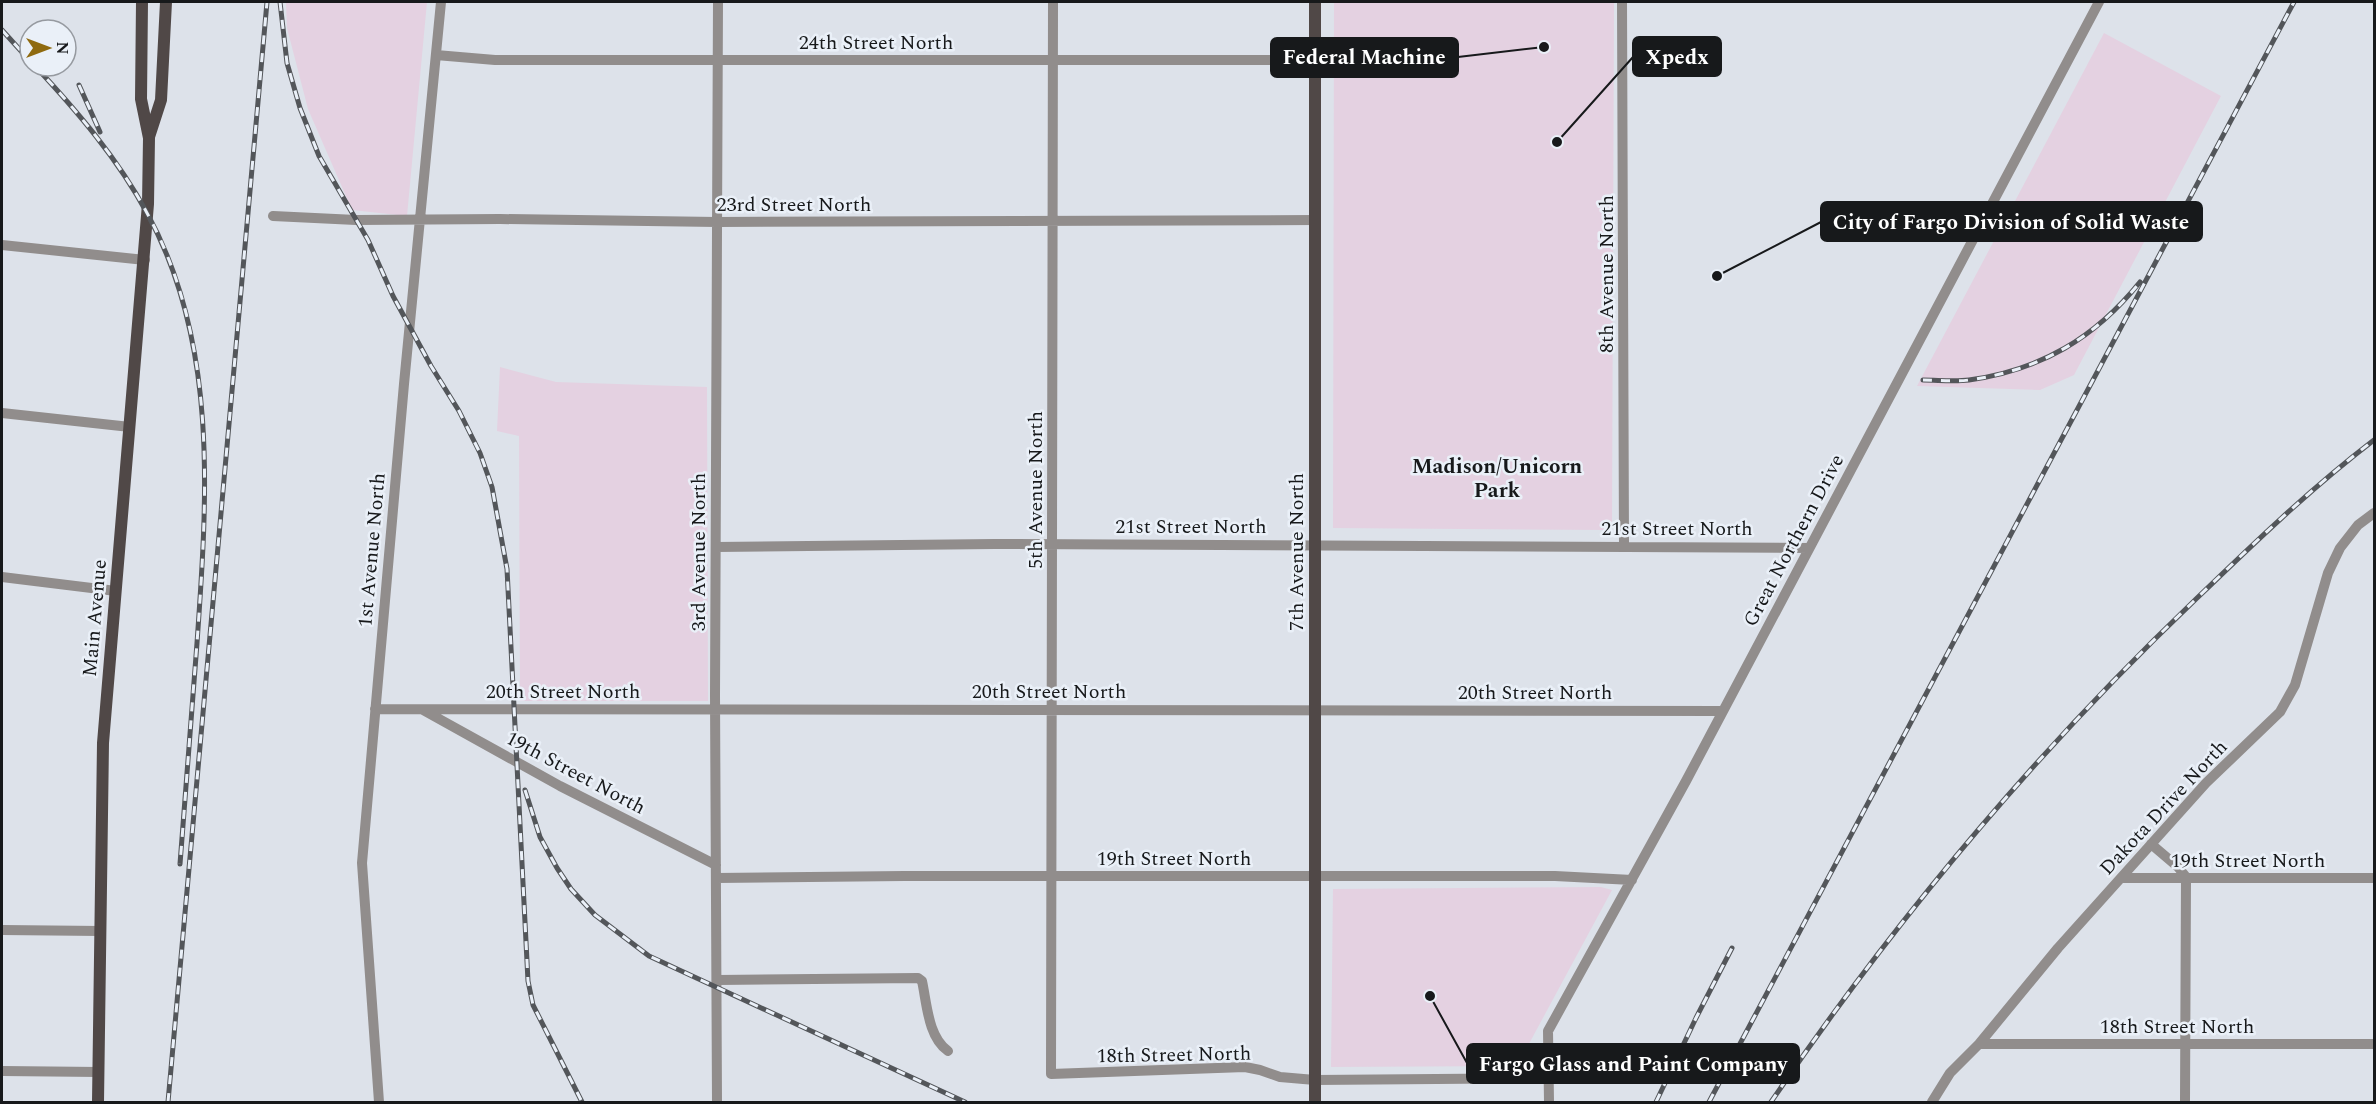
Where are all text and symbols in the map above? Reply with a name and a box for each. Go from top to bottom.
north arrow [18,18,78,78]
street label: 24th Street North [799,28,953,58]
callout: Xpedx [1633,37,1721,76]
callout: Federal Machine [1271,38,1458,77]
text: N [50,41,74,55]
text: Federal Machine [1282,42,1446,74]
text: Xpedx [1645,42,1709,74]
street label: 23rd Street North [716,190,872,220]
street label: 8th Avenue North [1592,195,1622,353]
callout: City of Fargo Division of Solid Waste [1821,202,2202,241]
text: City of Fargo Division of Solid Waste [1833,207,2189,239]
street label: 5th Avenue North [1021,411,1051,569]
street label: Great Northern Drive [1736,449,1852,632]
district label: Madison/Unicorn Park [1412,451,1582,507]
street label: 1st Avenue North [350,472,394,629]
street label: 3rd Avenue North [684,473,714,631]
street label: 7th Avenue North [1282,473,1312,631]
street label: 21st Street North [1115,512,1267,542]
street label: 21st Street North [1601,514,1753,544]
street label: Main Avenue [75,558,115,678]
street label: 20th Street North [486,677,640,707]
street label: 20th Street North [972,677,1126,707]
street label: 20th Street North [1458,678,1612,708]
street label: 19th Street North [500,723,651,822]
street label: Dakota Drive North [2093,733,2235,882]
street label: 19th Street North [1097,844,1251,874]
street label: 19th Street North [2171,846,2325,876]
street label: 18th Street North [2100,1012,2254,1042]
street label: 18th Street North [1096,1039,1252,1071]
callout: Fargo Glass and Paint Company [1467,1044,1799,1083]
text: Fargo Glass and Paint Company [1479,1049,1788,1081]

